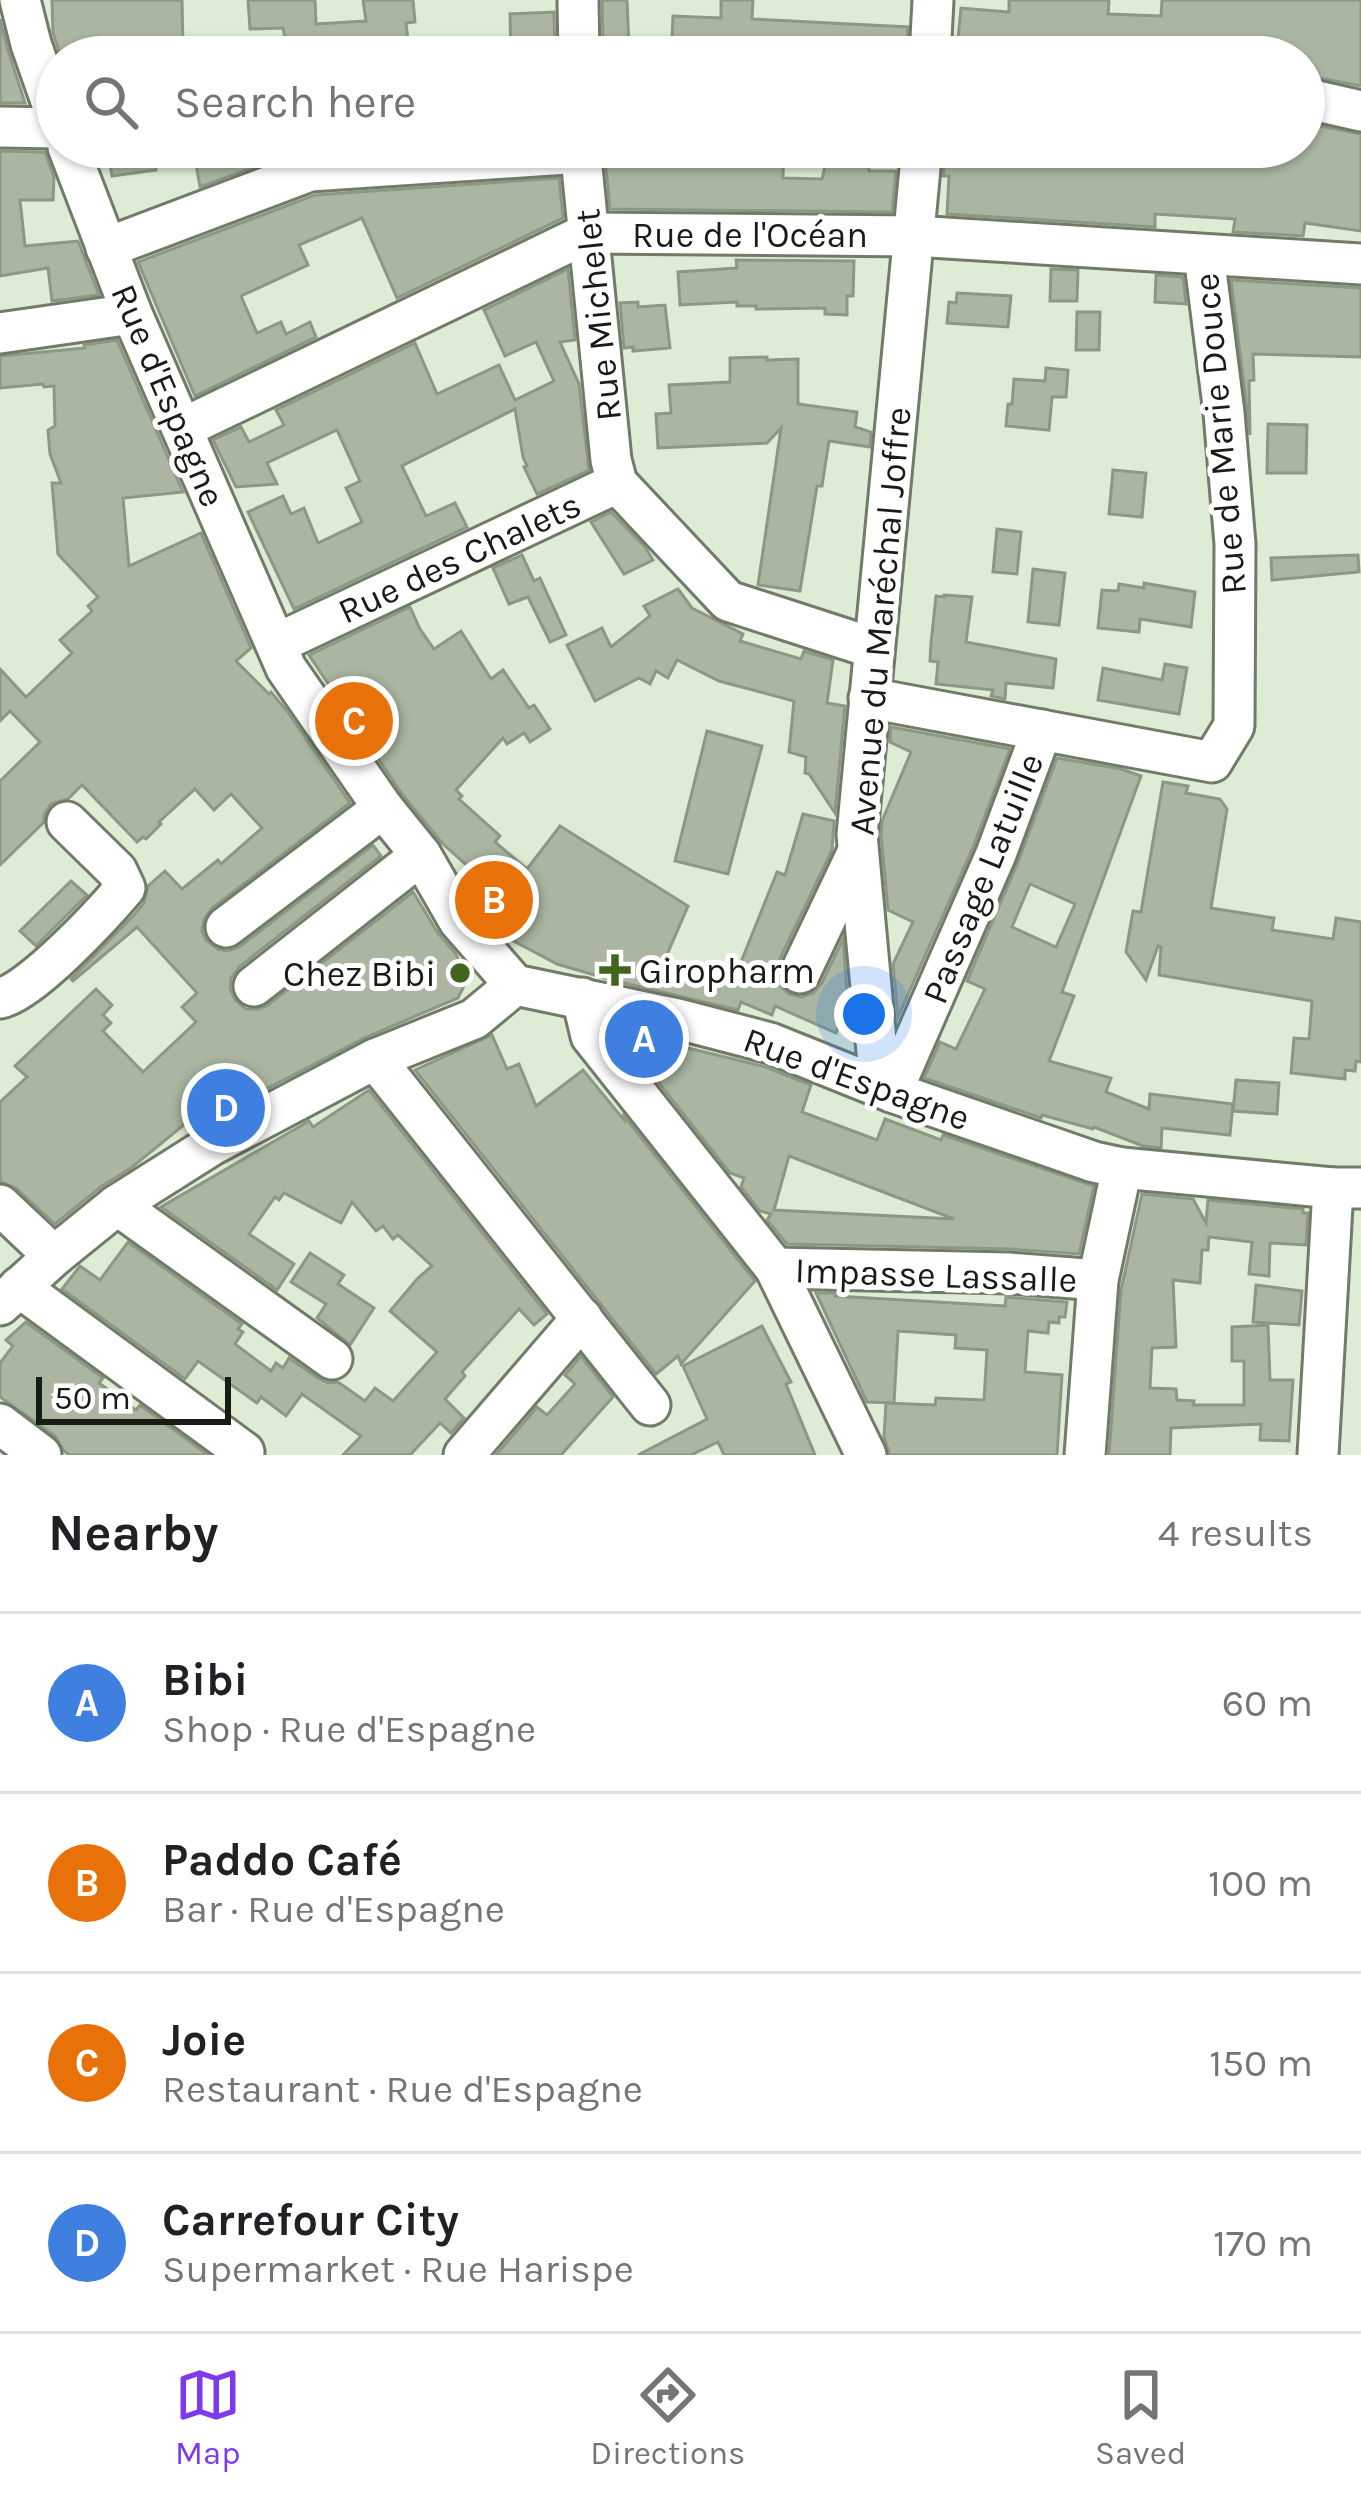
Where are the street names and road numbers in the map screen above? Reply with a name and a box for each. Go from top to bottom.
street label: Rue Michelet [566,207,630,423]
street label: Rue de l'Océan [632,214,868,256]
street label: Rue de Marie Douce [1185,271,1255,596]
street label: Rue d'Espagne [102,278,234,513]
street label: Avenue du Maréchal Joffre [840,405,920,837]
street label: Rue des Chalets [331,483,587,632]
street label: Passage Latuille [914,747,1052,1010]
street label: Rue d'Espagne [738,1019,975,1139]
street label: Impasse Lassalle [794,1249,1078,1301]

